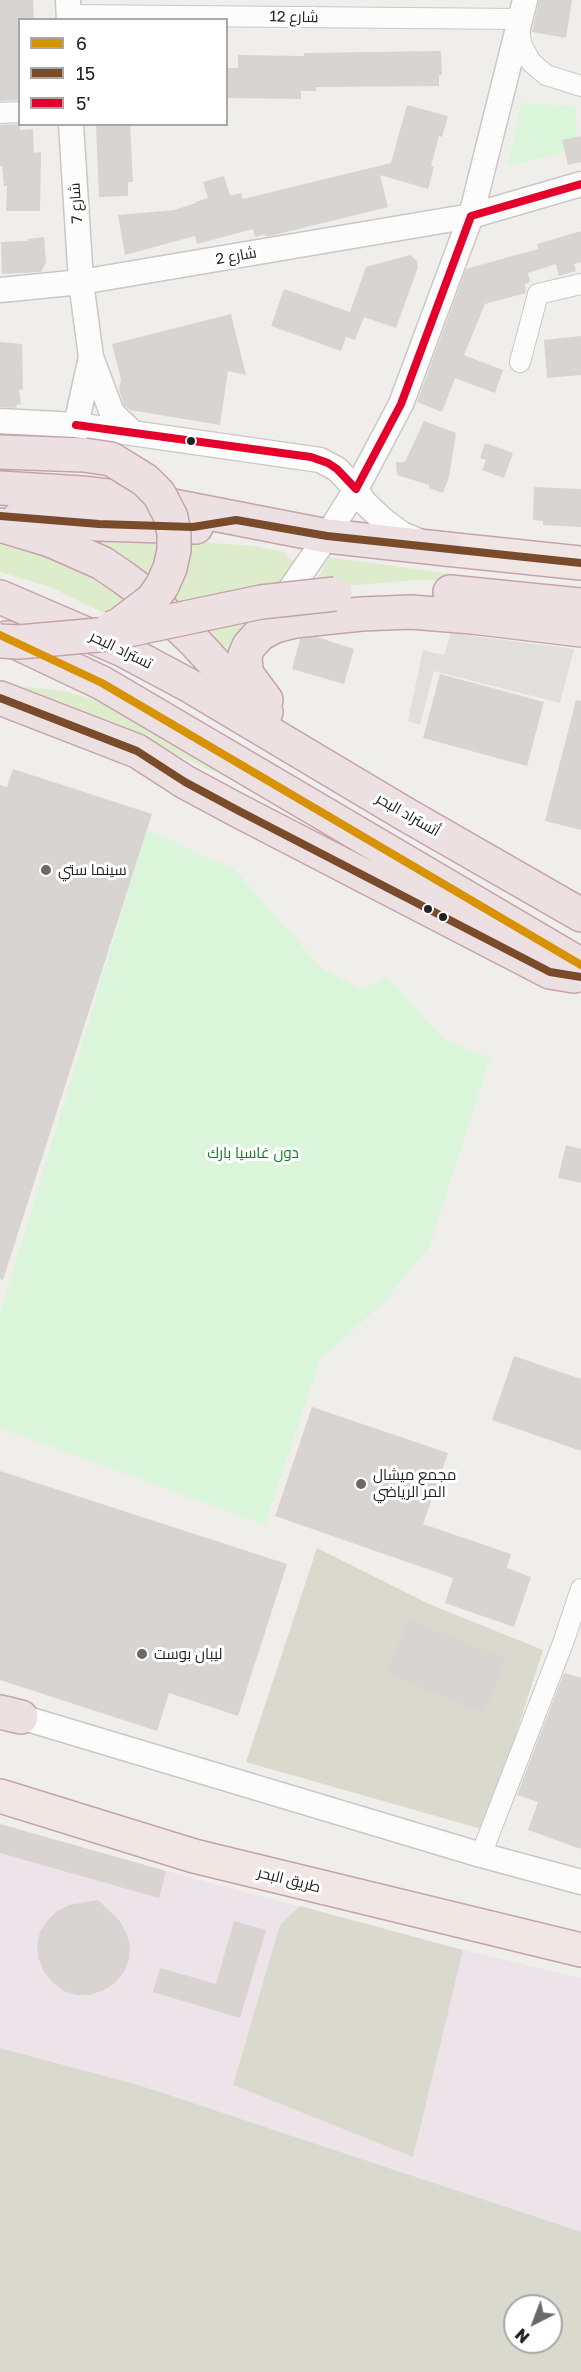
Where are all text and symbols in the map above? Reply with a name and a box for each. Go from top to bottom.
street label: شارع 12 [269,8,319,26]
legend [18,18,228,126]
text: 6 [76,32,87,54]
text: 15 [76,62,95,84]
text: 5' [76,92,90,114]
street label: شارع 7 [66,182,86,224]
street label: شارع 2 [214,244,258,268]
unlabelled marker [185,435,197,447]
street label: تستراد البحر [87,627,155,673]
street label: أتستراد البحر [373,789,443,841]
place label: سينما ستي [58,861,127,879]
marker: سينما ستي [39,863,53,877]
unlabelled marker [422,903,434,915]
unlabelled marker [437,911,449,923]
park label: دون غاسيا بارك [207,1144,299,1162]
place label: مجمع ميشال المر الرياضي [373,1466,456,1501]
marker: مجمع ميشال المر الرياضي [354,1477,368,1491]
place label: ليبان بوست [154,1645,222,1663]
marker: ليبان بوست [135,1647,149,1661]
street label: طريق البحر [256,1864,322,1896]
north arrow [503,2294,563,2354]
text: N [511,2324,534,2347]

